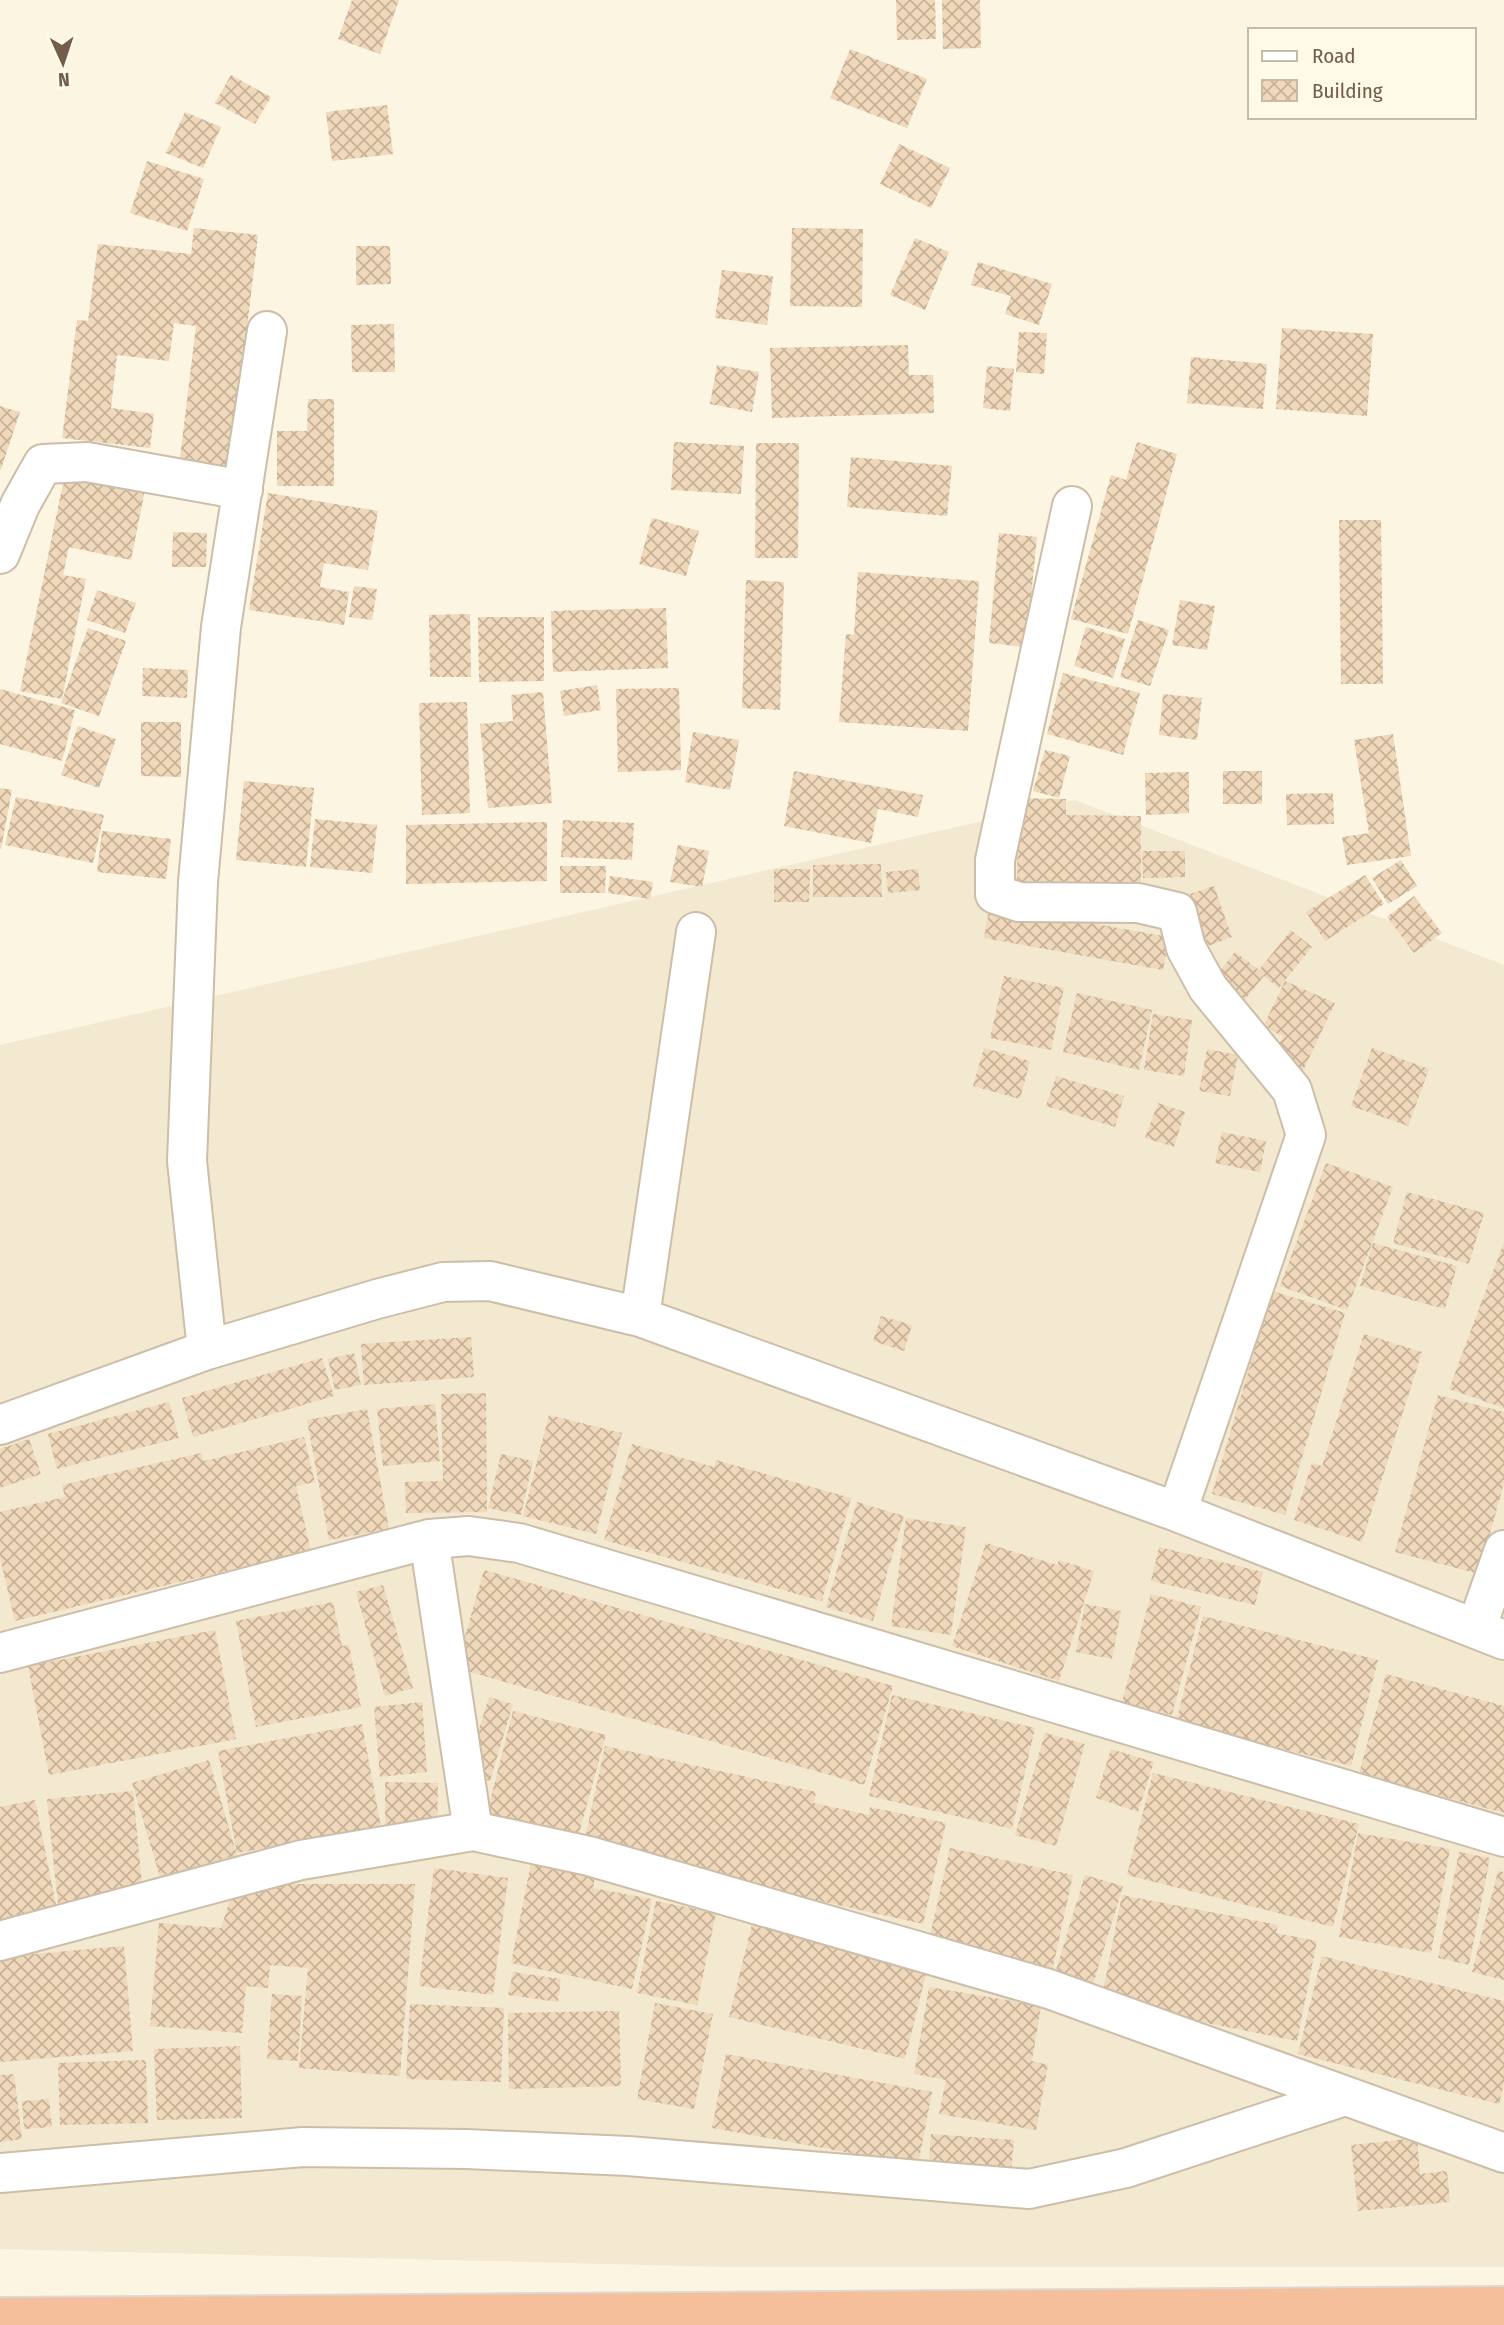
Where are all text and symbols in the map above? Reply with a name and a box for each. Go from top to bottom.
north arrow [28,28,98,98]
legend [1248,28,1476,119]
text: Road [1312,43,1356,69]
text: N [58,68,70,91]
text: Building [1312,78,1383,104]

